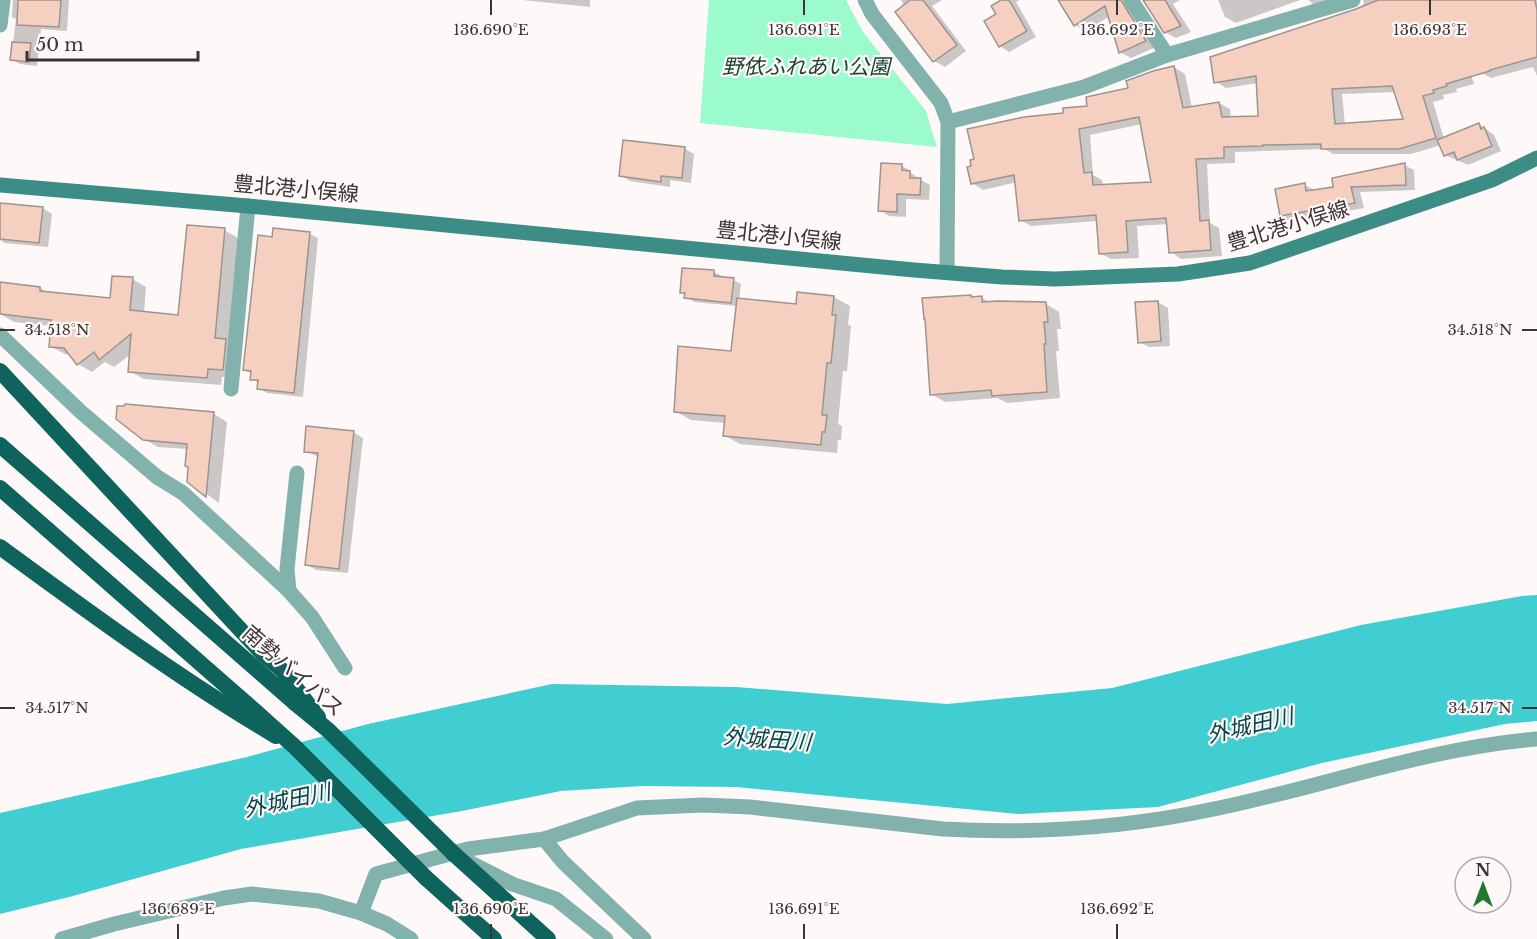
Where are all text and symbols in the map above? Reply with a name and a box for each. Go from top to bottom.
text: 136.690°E [453,20,529,39]
text: 136.691°E [768,20,840,39]
text: 136.692°E [1080,20,1154,39]
text: 136.693°E [1393,20,1467,39]
scale bar [27,24,198,62]
text: 50 m [36,34,84,56]
park label: 野依ふれあい公園 [722,54,893,80]
street label: 豊北港小俣線 [232,171,360,207]
street label: 豊北港小俣線 [1224,195,1352,257]
street label: 豊北港小俣線 [715,216,843,256]
text: 34.518°N [24,320,90,339]
text: 34.518°N [1447,320,1513,339]
street label: 南勢バイパス [237,620,349,722]
text: 34.517°N [25,698,89,717]
text: 34.517°N [1448,698,1512,717]
water label: 外城田川 [1204,702,1298,749]
water label: 外城田川 [722,723,814,756]
water label: 外城田川 [241,778,335,823]
north arrow [1453,855,1513,915]
text: N [1475,860,1491,880]
text: 136.689°E [141,899,215,918]
text: 136.690°E [453,899,529,918]
text: 136.691°E [768,899,840,918]
text: 136.692°E [1080,899,1154,918]

